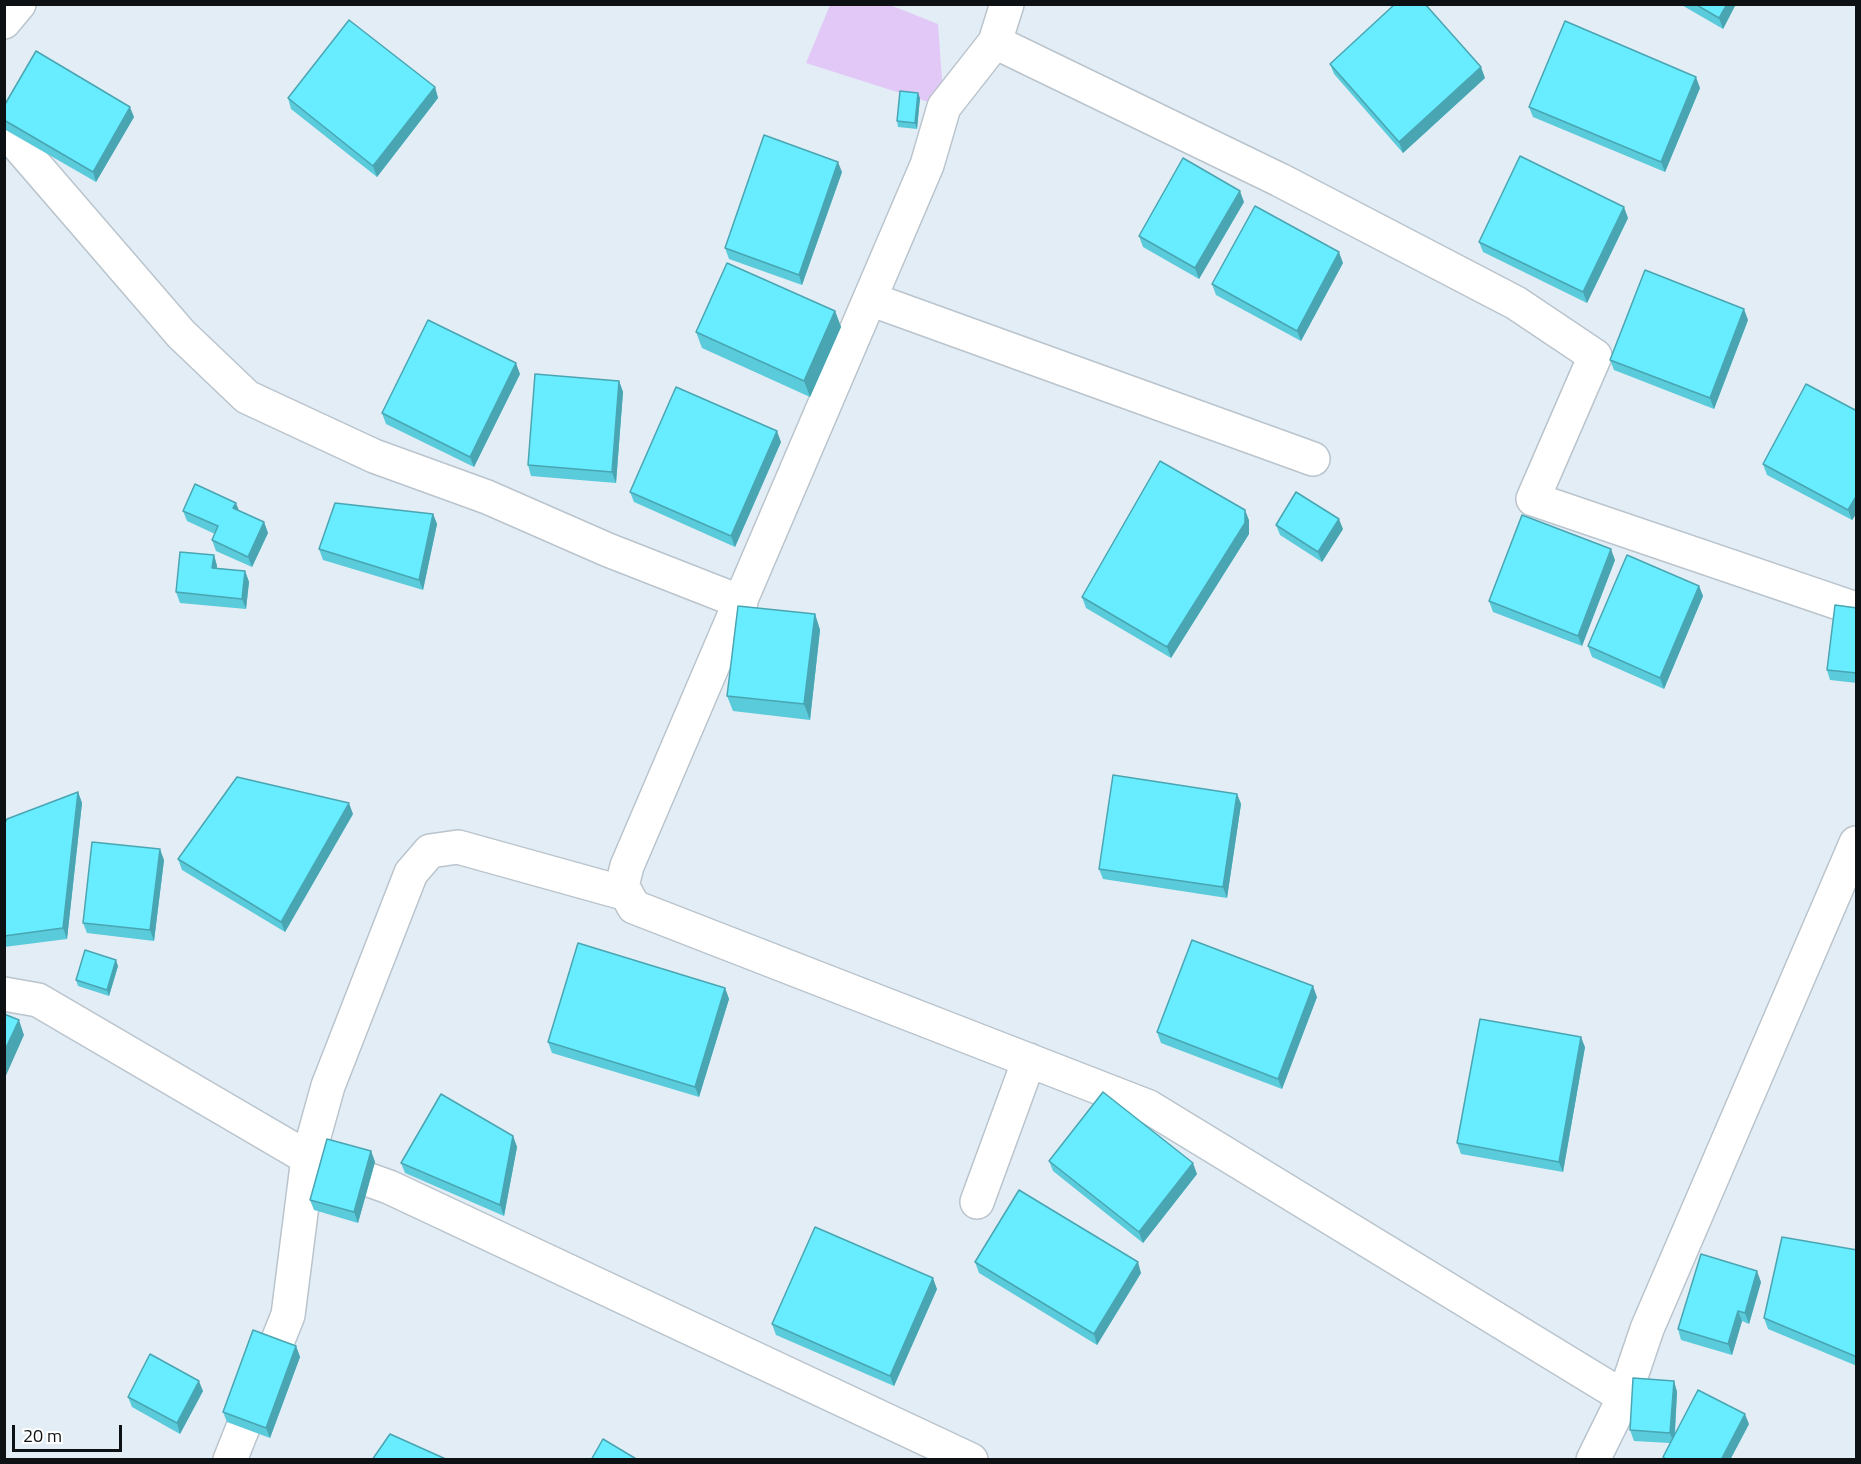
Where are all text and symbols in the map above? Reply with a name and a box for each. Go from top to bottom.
scale bar [15,1413,124,1451]
text: 20 m [23,1422,62,1449]

